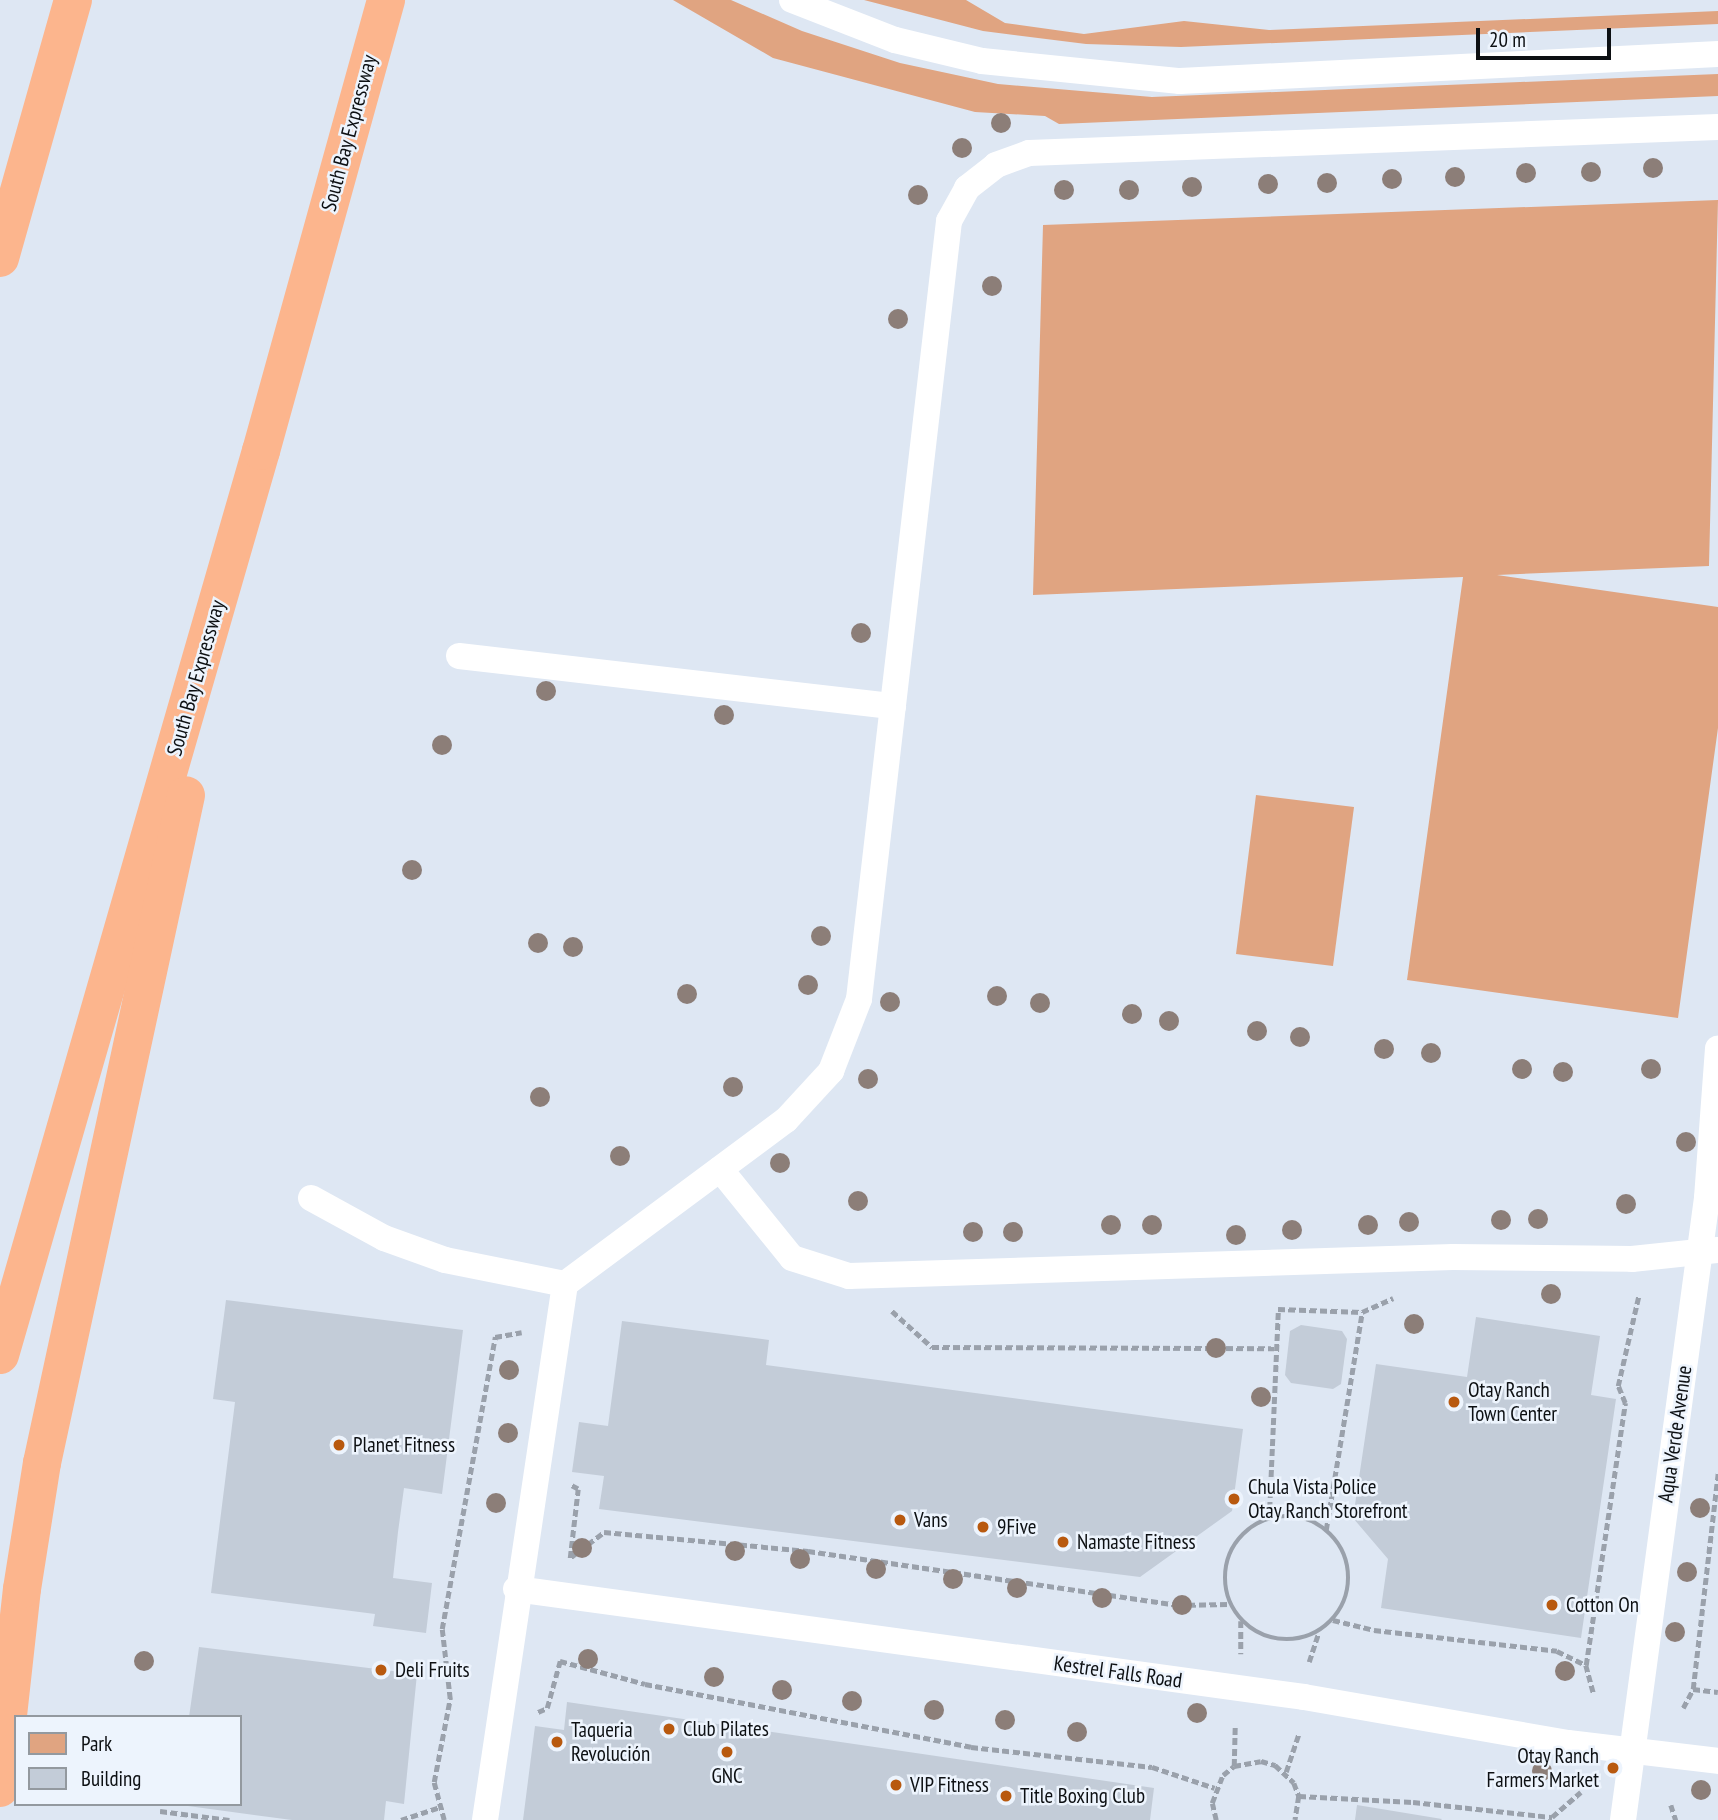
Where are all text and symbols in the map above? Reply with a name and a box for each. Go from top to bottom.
scale bar [1480,14,1615,58]
text: 20 m [1489,26,1526,53]
street label: South Bay Expressway [316,52,382,214]
street label: South Bay Expressway [162,597,230,759]
street label: Aqua Verde Avenue [1653,1363,1697,1505]
place label: Otay Ranch Town Center [1468,1377,1557,1427]
marker: Otay Ranch Town Center [1446,1394,1462,1410]
place label: Planet Fitness [353,1432,455,1458]
marker: Planet Fitness [331,1437,347,1453]
place label: Chula Vista Police Otay Ranch Storefront [1248,1474,1408,1524]
marker: Chula Vista Police Otay Ranch Storefront [1226,1491,1242,1507]
place label: Vans [914,1507,948,1533]
marker: Vans [892,1512,908,1528]
place label: 9Five [997,1514,1037,1540]
marker: 9Five [975,1519,991,1535]
place label: Namaste Fitness [1077,1529,1196,1555]
marker: Namaste Fitness [1055,1534,1071,1550]
place label: Cotton On [1566,1592,1639,1618]
marker: Cotton On [1544,1597,1560,1613]
street label: Kestrel Falls Road [1052,1651,1184,1693]
place label: Deli Fruits [395,1657,470,1683]
marker: Deli Fruits [373,1662,389,1678]
legend [14,1715,242,1806]
place label: Club Pilates [683,1716,769,1742]
place label: Taqueria Revolución [571,1717,650,1767]
marker: Club Pilates [661,1721,677,1737]
text: Park [81,1730,112,1757]
marker: Taqueria Revolución [549,1734,565,1750]
place label: Otay Ranch Farmers Market [1487,1743,1599,1793]
marker: GNC [719,1744,735,1760]
marker: Otay Ranch Farmers Market [1605,1760,1621,1776]
place label: GNC [711,1763,743,1789]
text: Building [81,1765,141,1792]
place label: VIP Fitness [910,1772,990,1798]
marker: VIP Fitness [888,1777,904,1793]
place label: Title Boxing Club [1020,1783,1145,1809]
marker: Title Boxing Club [998,1788,1014,1804]

